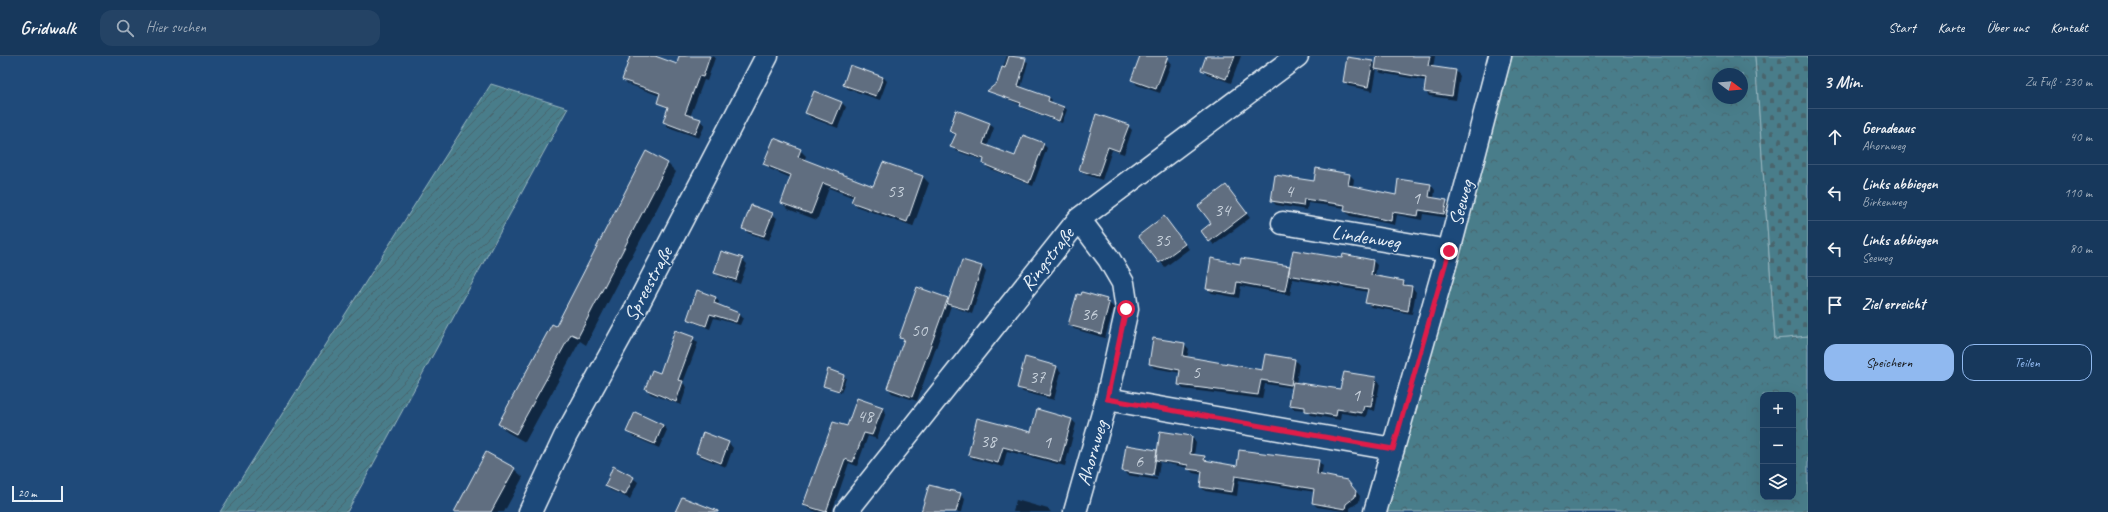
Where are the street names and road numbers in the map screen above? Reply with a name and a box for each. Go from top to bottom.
street label: Seeweg [1443,176,1480,229]
street label: Lindenweg [1330,219,1404,255]
street label: Ringstraße [1014,221,1080,296]
street label: Spreestraße [618,241,679,326]
street label: Ahornweg [1071,416,1114,488]

